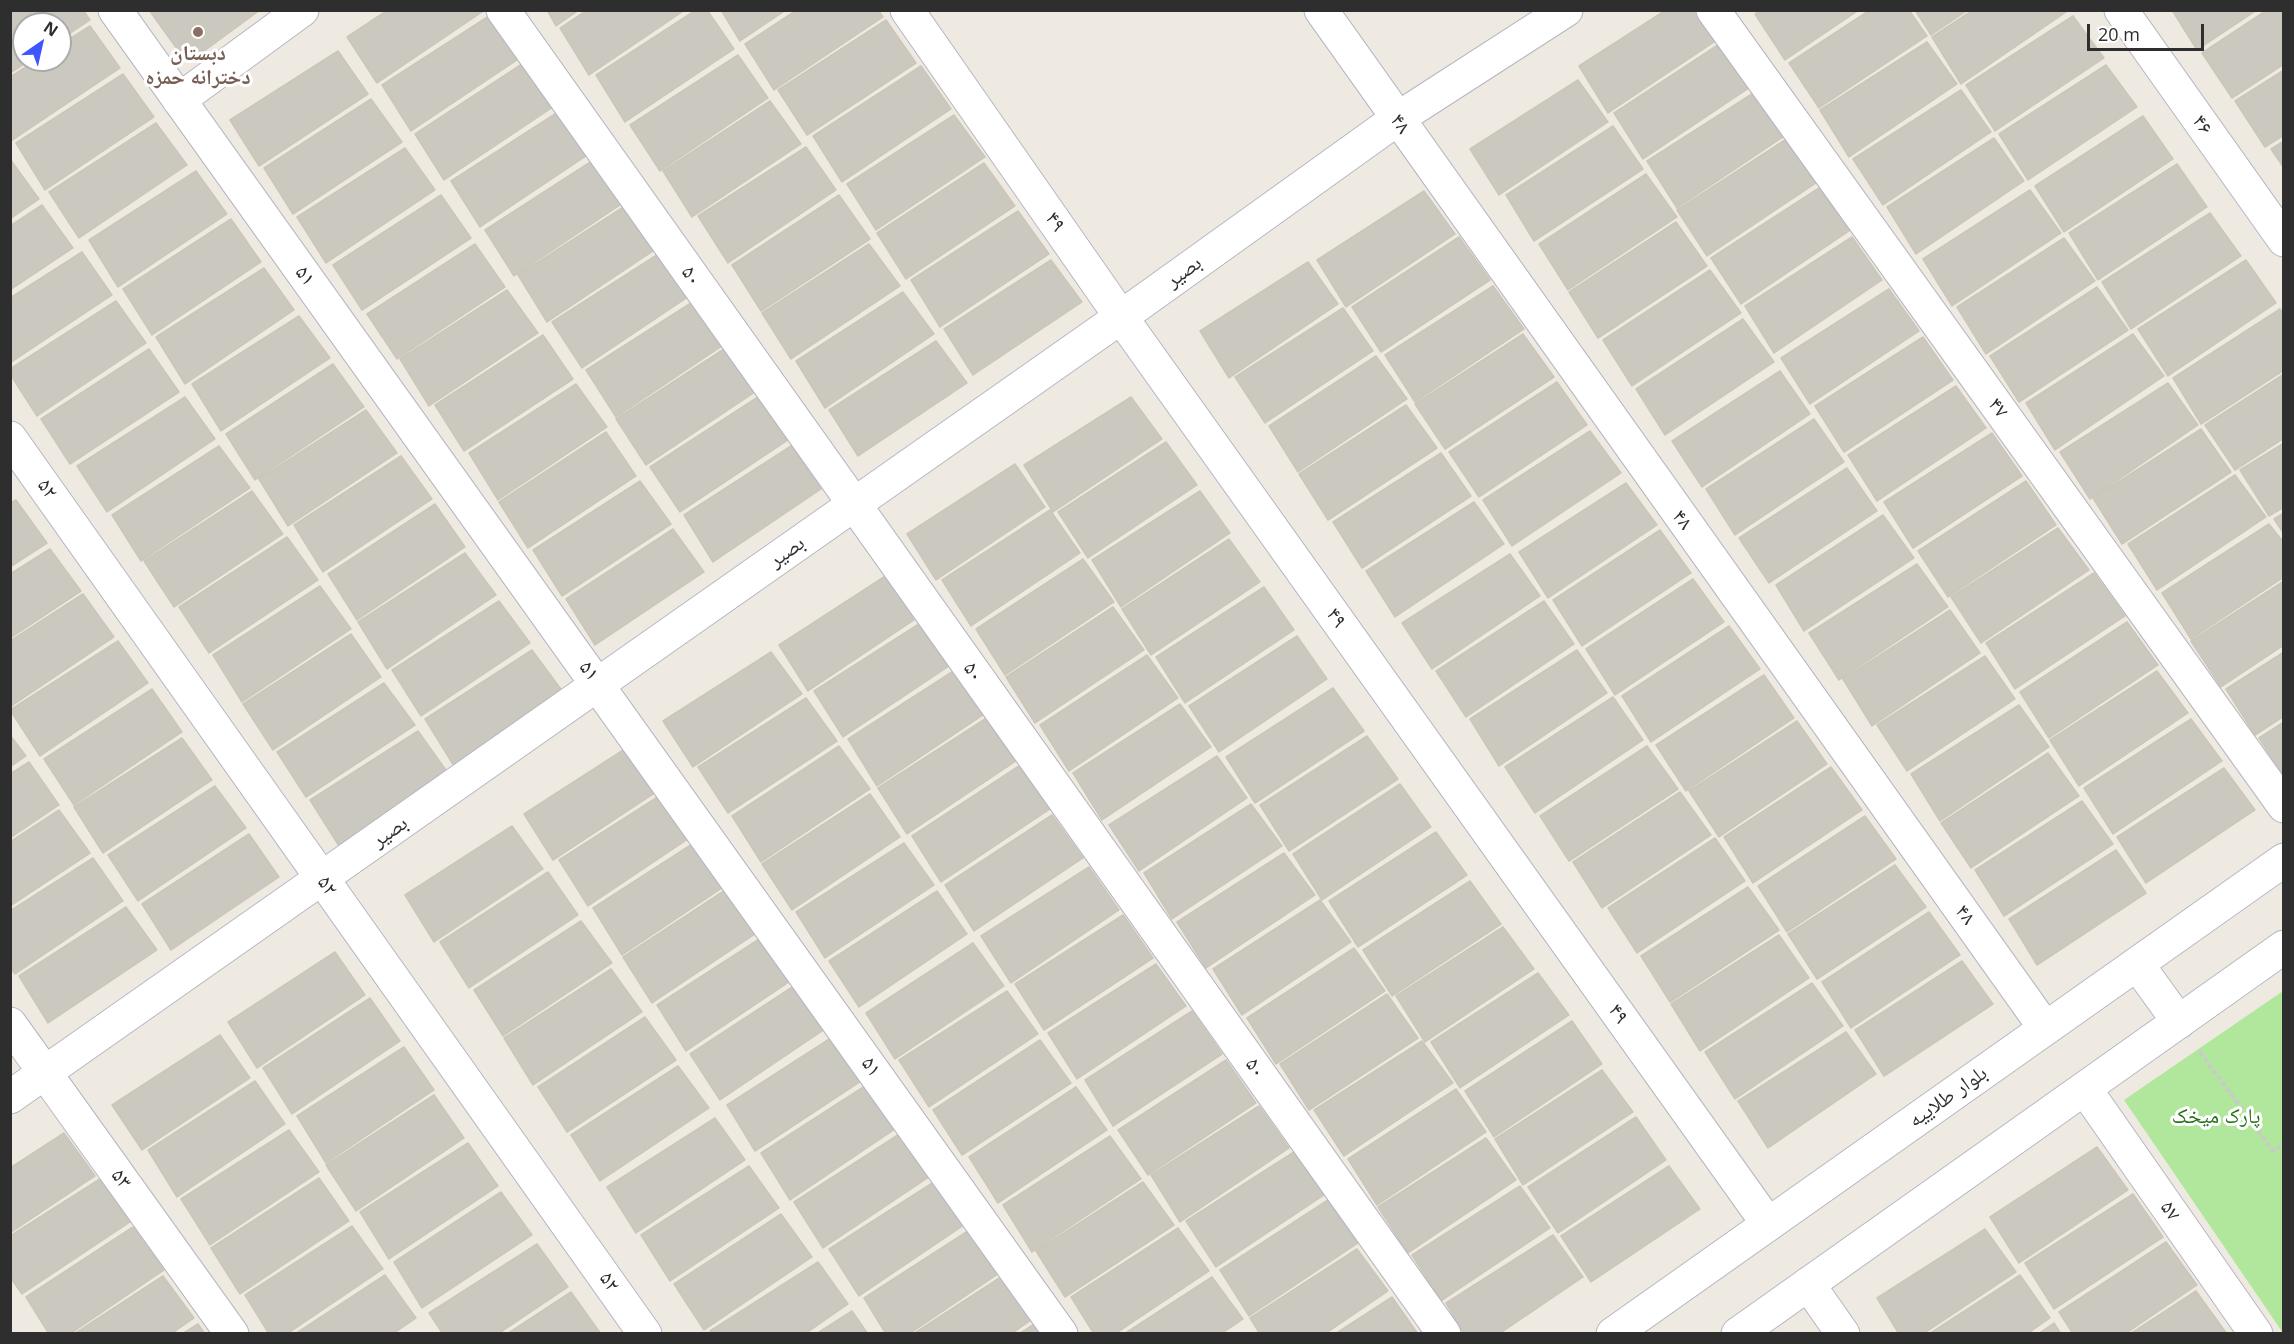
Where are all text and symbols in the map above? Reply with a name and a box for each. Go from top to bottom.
north arrow [12,12,72,72]
scale bar [2090,12,2207,50]
text: N [39,16,62,41]
text: 20 m [2098,22,2140,46]
marker: دبستان دخترانه حمزه [191,25,205,39]
place label: دبستان دخترانه حمزه [145,41,251,91]
street label: ۴۸ [1384,109,1416,139]
street label: ۴۶ [2186,110,2218,140]
street label: ۴۹ [1039,207,1071,237]
street label: بصیر [1161,251,1207,293]
street label: ۵۱ [289,261,321,291]
street label: ۵۰ [675,261,707,291]
street label: ۴۷ [1982,393,2014,423]
street label: ۵۲ [31,474,63,504]
street label: ۴۸ [1666,505,1698,535]
street label: بصیر [764,531,810,573]
street label: ۴۹ [1320,603,1352,633]
street label: ۵۱ [573,656,605,686]
street label: ۵۰ [957,657,989,687]
street label: بصیر [367,811,413,853]
street label: ۵۲ [311,871,343,901]
street label: ۴۸ [1949,900,1981,930]
street label: ۴۹ [1602,999,1634,1029]
street label: ۵۱ [855,1052,887,1082]
street label: ۵۰ [1239,1053,1271,1083]
street label: بلوار طلاییه [1904,1061,1992,1133]
park label: پارک میخک [2172,1104,2260,1130]
street label: ۵۳ [105,1164,137,1194]
street label: ۵۷ [2154,1196,2186,1226]
street label: ۵۲ [593,1267,625,1297]

